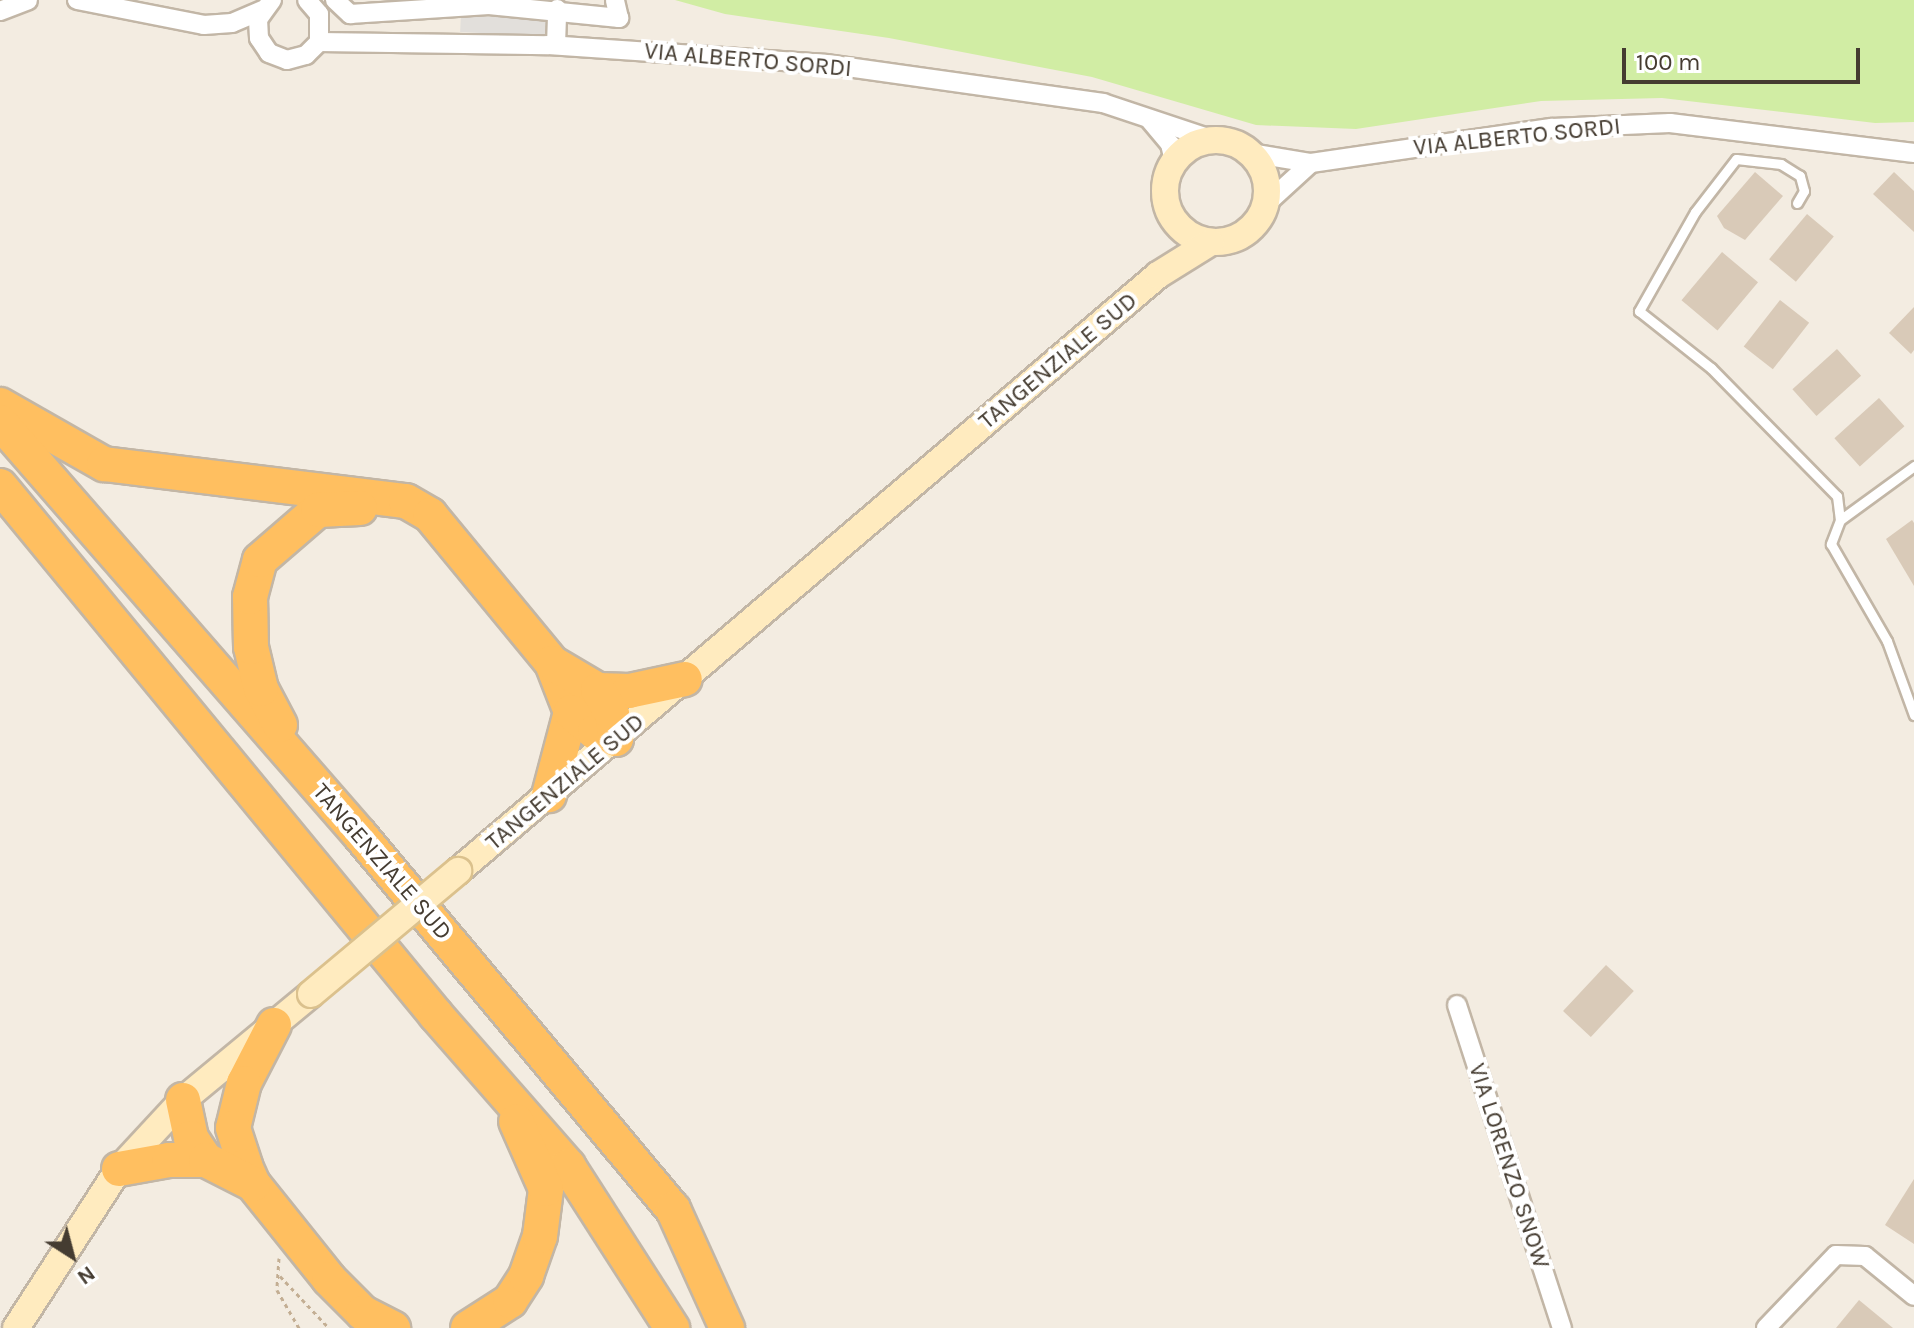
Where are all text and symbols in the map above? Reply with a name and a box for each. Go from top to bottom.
scale bar [1626,32,1864,82]
street label: VIA ALBERTO SORDI [643,37,853,83]
text: 100 m [1636,48,1701,76]
street label: VIA ALBERTO SORDI [1412,112,1622,162]
street label: TANGENZIALE SUD [973,286,1143,436]
street label: TANGENZIALE SUD [480,707,650,857]
street label: TANGENZIALE SUD [306,778,458,946]
street label: VIA LORENZO SNOW [1462,1060,1556,1272]
north arrow [32,1216,112,1296]
text: N [72,1260,100,1291]

